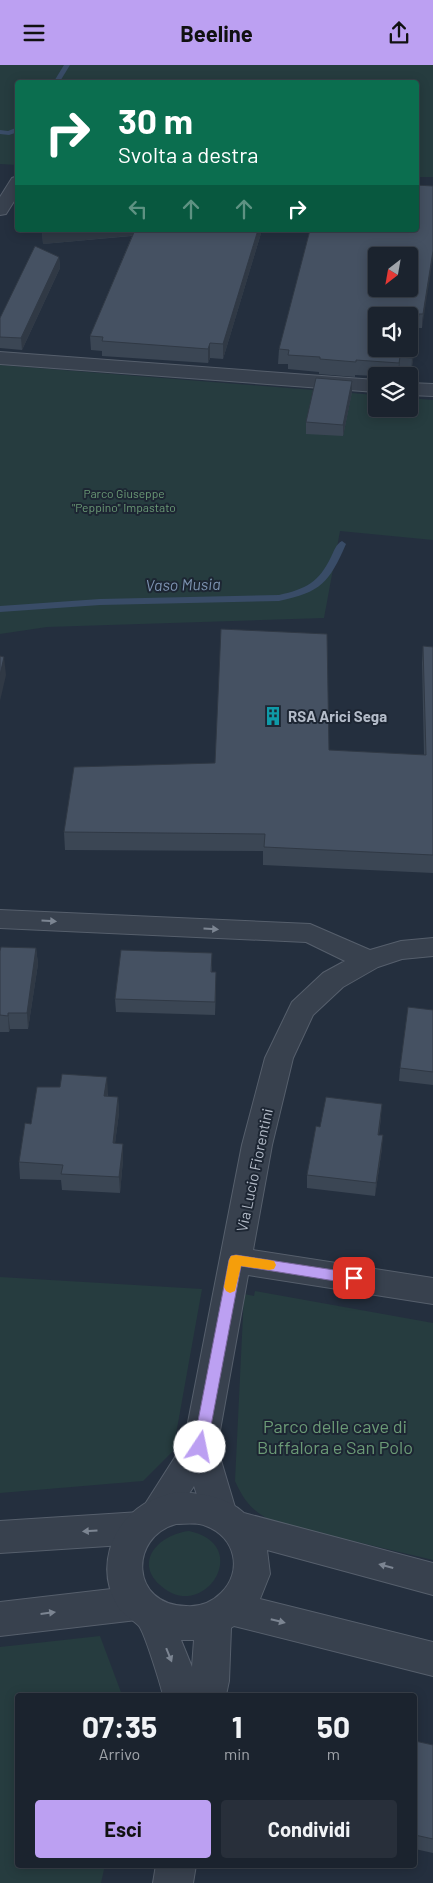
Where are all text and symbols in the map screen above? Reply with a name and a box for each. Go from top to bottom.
icon: menu [20,19,48,47]
icon: share [385,19,413,47]
text: Beeline [180,20,253,46]
text: 30 m [118,99,193,141]
icon: right [35,100,100,165]
text: Svolta a destra [118,141,259,167]
icon: left [124,195,152,223]
icon: ahead [177,195,205,223]
icon: ahead [230,195,258,223]
icon: right [283,195,311,223]
north arrow [368,247,418,297]
map controls [368,247,418,417]
button: sound [368,307,418,357]
button: layers [368,367,418,417]
park label: Parco Giuseppe "Peppino" Impastato [72,486,176,514]
water label: Vaso Musia [145,574,221,594]
building icon: RSA Arici Sega [262,705,284,727]
place label: RSA Arici Sega [288,707,387,725]
one-way arrow [41,918,57,926]
one-way arrow [203,925,219,933]
street label: Via Lucio Fiorentini [232,1107,276,1233]
pin [333,1257,375,1299]
icon: arrive [340,1264,368,1292]
park label: Parco delle cave di Buffalora e San Polo [257,1415,413,1458]
position arrow [173,1420,225,1472]
one-way arrow [82,1527,98,1535]
one-way arrow [378,1562,393,1570]
one-way arrow [41,1609,57,1617]
one-way arrow [270,1617,285,1625]
one-way arrow [165,1648,173,1662]
text: 07:35 [82,1708,157,1744]
text: 1 [232,1708,242,1744]
text: 50 [317,1708,350,1744]
text: Arrivo [99,1744,140,1763]
text: min [224,1744,250,1763]
text: m [327,1744,340,1763]
button: Esci [35,1800,211,1858]
button: Condividi [221,1800,397,1858]

